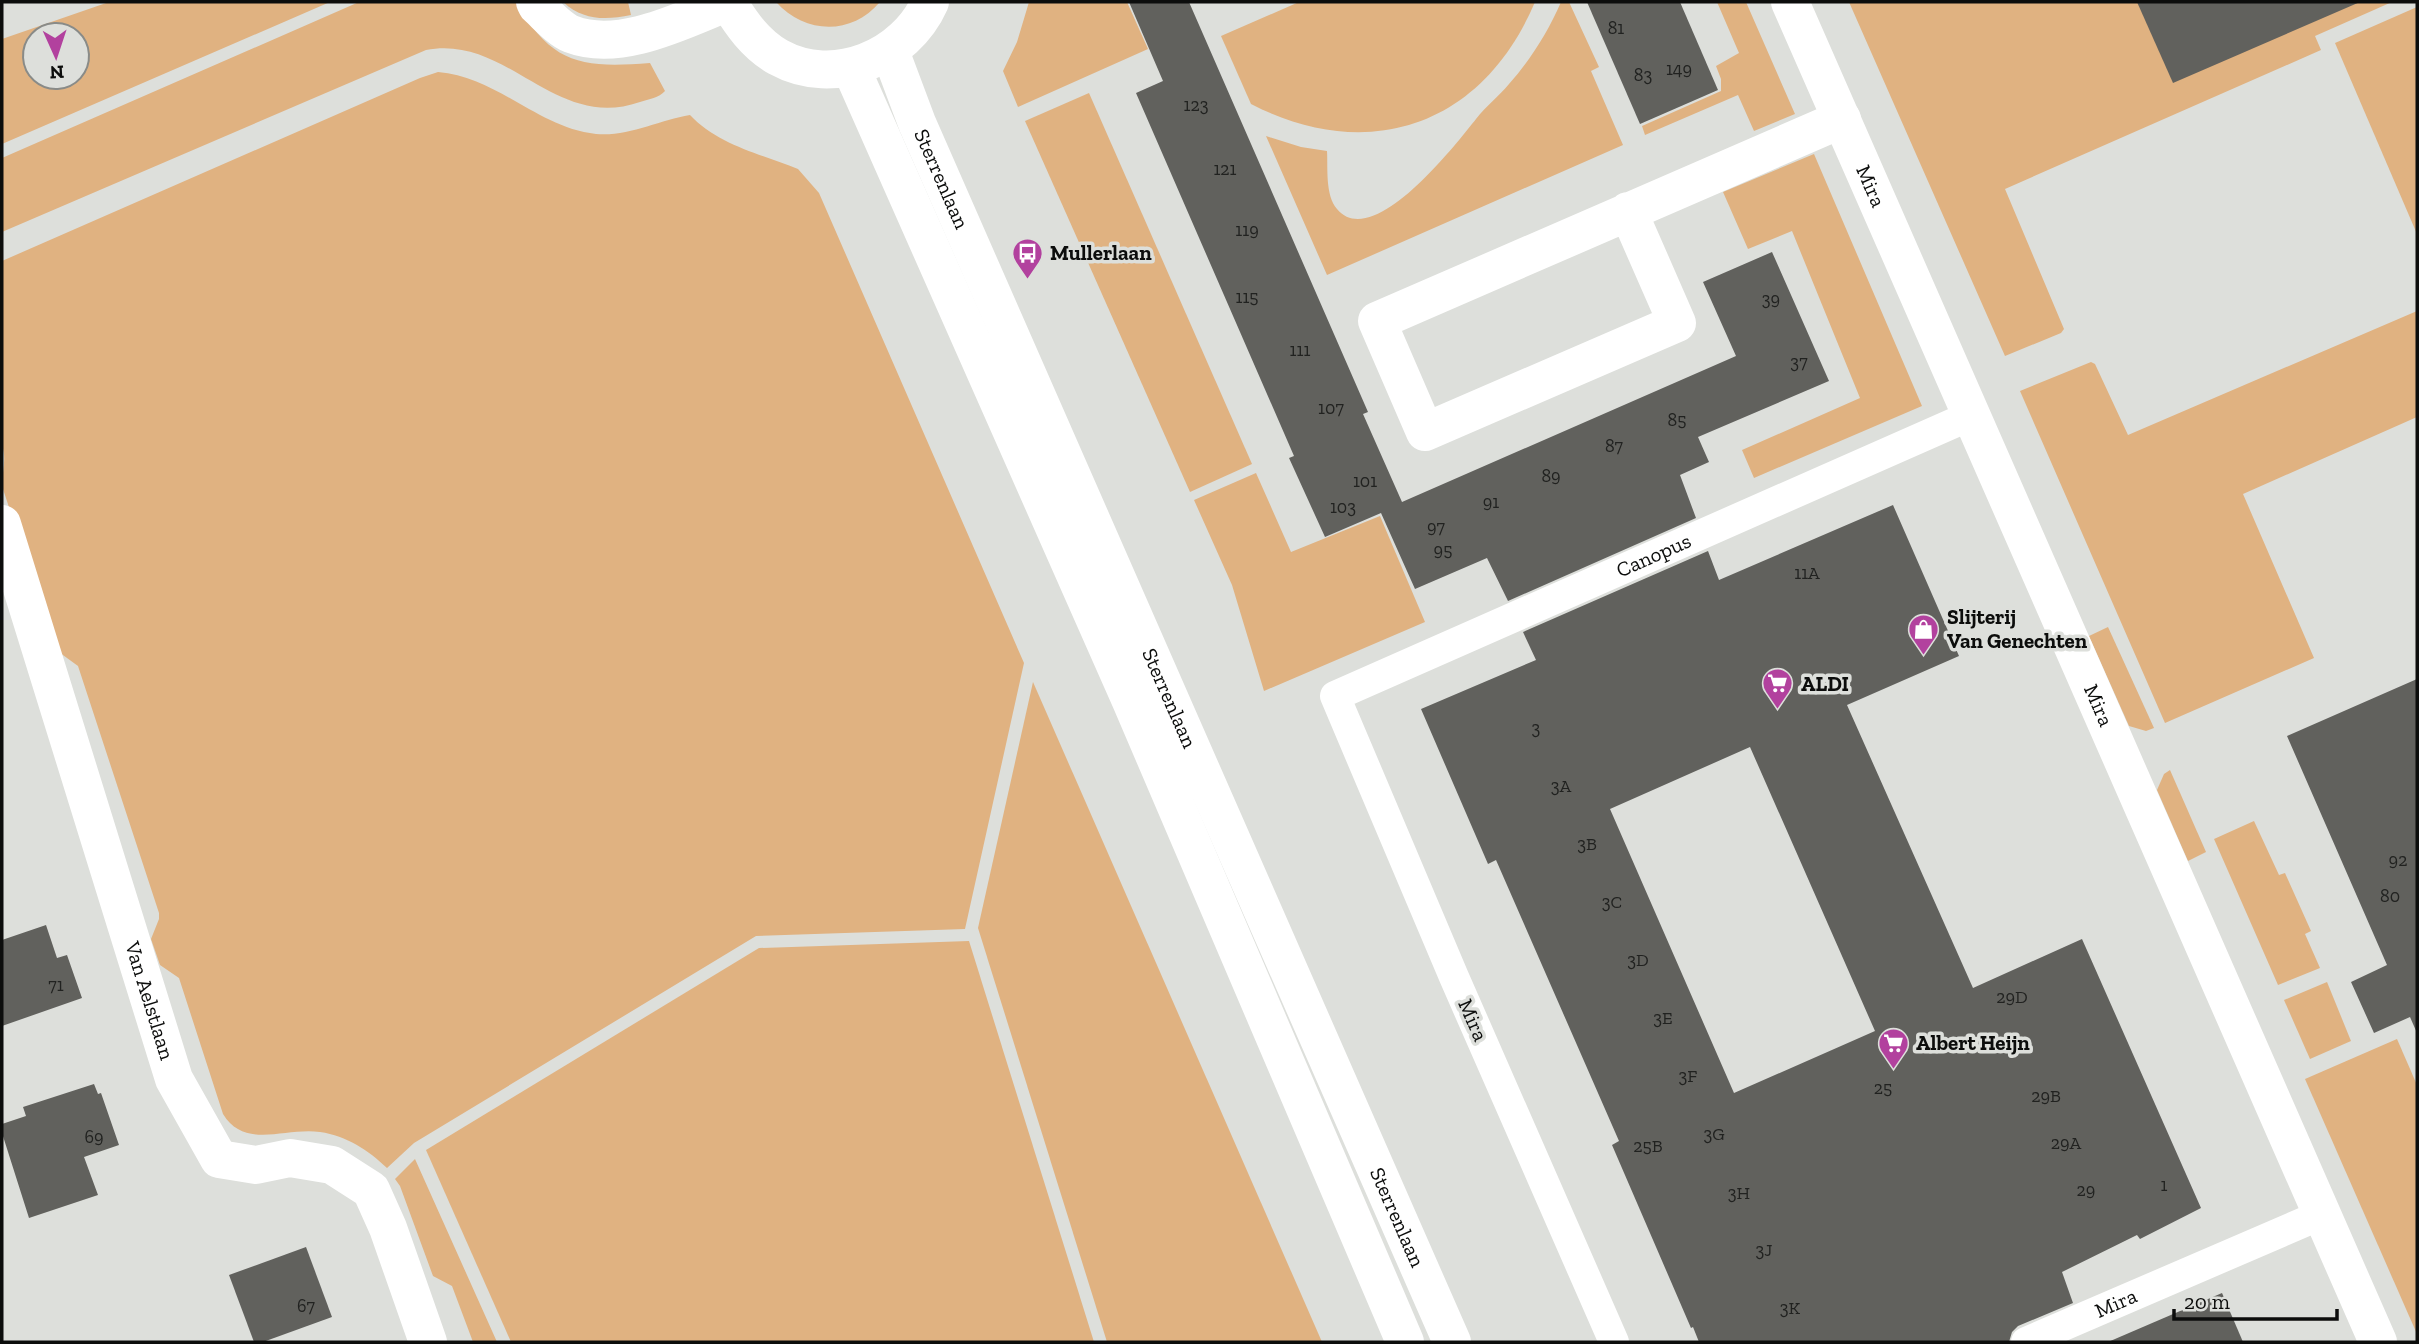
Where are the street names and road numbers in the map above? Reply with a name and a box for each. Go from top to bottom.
street label: Sterrenlaan [909,125,975,232]
street label: Mira [1851,161,1891,211]
street label: Canopus [1612,528,1695,582]
street label: Sterrenlaan [1137,644,1203,752]
street label: Mira [2079,680,2119,730]
street label: Van Aelstlaan [120,937,180,1063]
street label: Mira [1453,995,1494,1045]
street label: Sterrenlaan [1365,1163,1431,1271]
street label: Mira [2091,1283,2141,1323]

